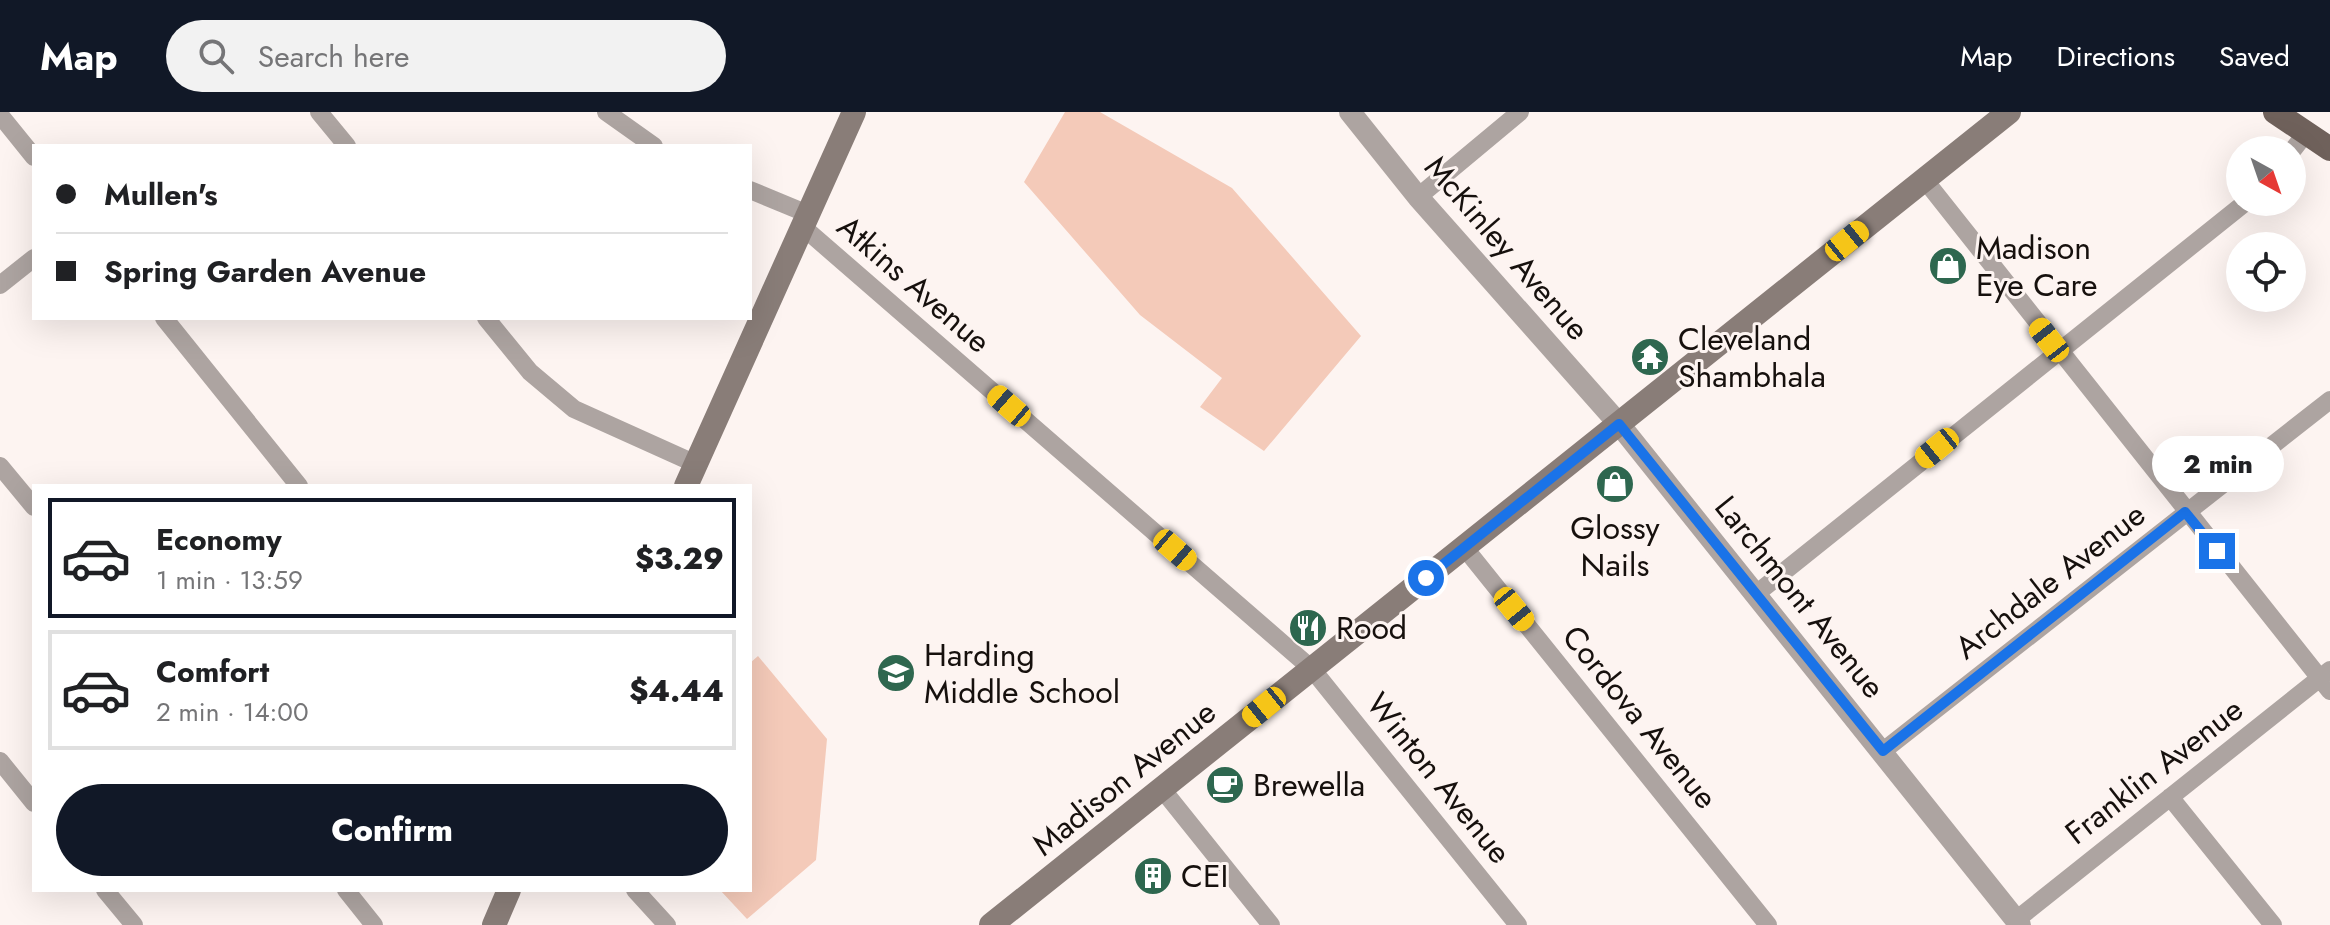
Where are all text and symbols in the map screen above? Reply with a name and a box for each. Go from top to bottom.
search box [166,20,726,92]
text: Map [40,29,118,84]
icon: search [194,34,238,78]
text: Search here [258,35,410,78]
text: Map [1960,36,2012,77]
text: Directions [2056,36,2175,77]
text: Saved [2219,36,2290,77]
north arrow [2226,136,2306,216]
map controls [2226,136,2306,312]
street label: McKinley Avenue [1414,146,1600,350]
text: Mullen's [104,173,218,216]
street label: Atkins Avenue [827,204,1001,364]
car [1821,217,1873,265]
place label: Madison Eye Care [1976,225,2098,308]
button: locate [2226,232,2306,312]
shop icon: Madison Eye Care [1927,245,1969,287]
text: Spring Garden Avenue [104,250,426,293]
car [2025,314,2073,366]
place label: Cleveland Shambhala [1678,316,1826,399]
temple icon: Cleveland Shambhala [1629,336,1671,378]
car [983,381,1035,431]
car [1911,424,1963,472]
callout: 2 min [2151,435,2283,491]
text: 2 min [2183,445,2253,483]
shop icon: Glossy Nails [1594,463,1636,505]
street label: Larchmont Avenue [1704,486,1896,708]
street label: Archdale Avenue [1945,492,2155,670]
place label: Glossy Nails [1570,505,1661,588]
text: Economy [156,518,282,561]
icon: car [60,522,132,594]
car [1149,525,1201,575]
route end [2199,533,2235,569]
text: $3.29 [635,537,724,580]
route start [1408,560,1444,596]
text: 1 min · 13:59 [156,561,303,599]
car [1490,583,1538,635]
place label: Rood [1336,605,1407,651]
restaurant icon: Rood [1287,607,1329,649]
street label: Cordova Avenue [1552,615,1728,819]
place label: Harding Middle School [924,632,1120,715]
text: Comfort [156,650,269,693]
school or university icon: Harding Middle School [875,652,917,694]
icon: car [60,654,132,726]
text: $4.44 [629,669,724,712]
car [1238,683,1290,731]
street label: Winton Avenue [1356,683,1522,873]
street label: Franklin Avenue [2055,687,2253,855]
street label: Madison Avenue [1022,690,1226,866]
text: 2 min · 14:00 [156,693,309,731]
place label: Brewella [1253,762,1365,808]
cafe icon: Brewella [1204,764,1246,806]
button: Confirm [56,784,728,876]
place label: CEI [1181,853,1228,899]
building icon: CEI [1132,855,1174,897]

